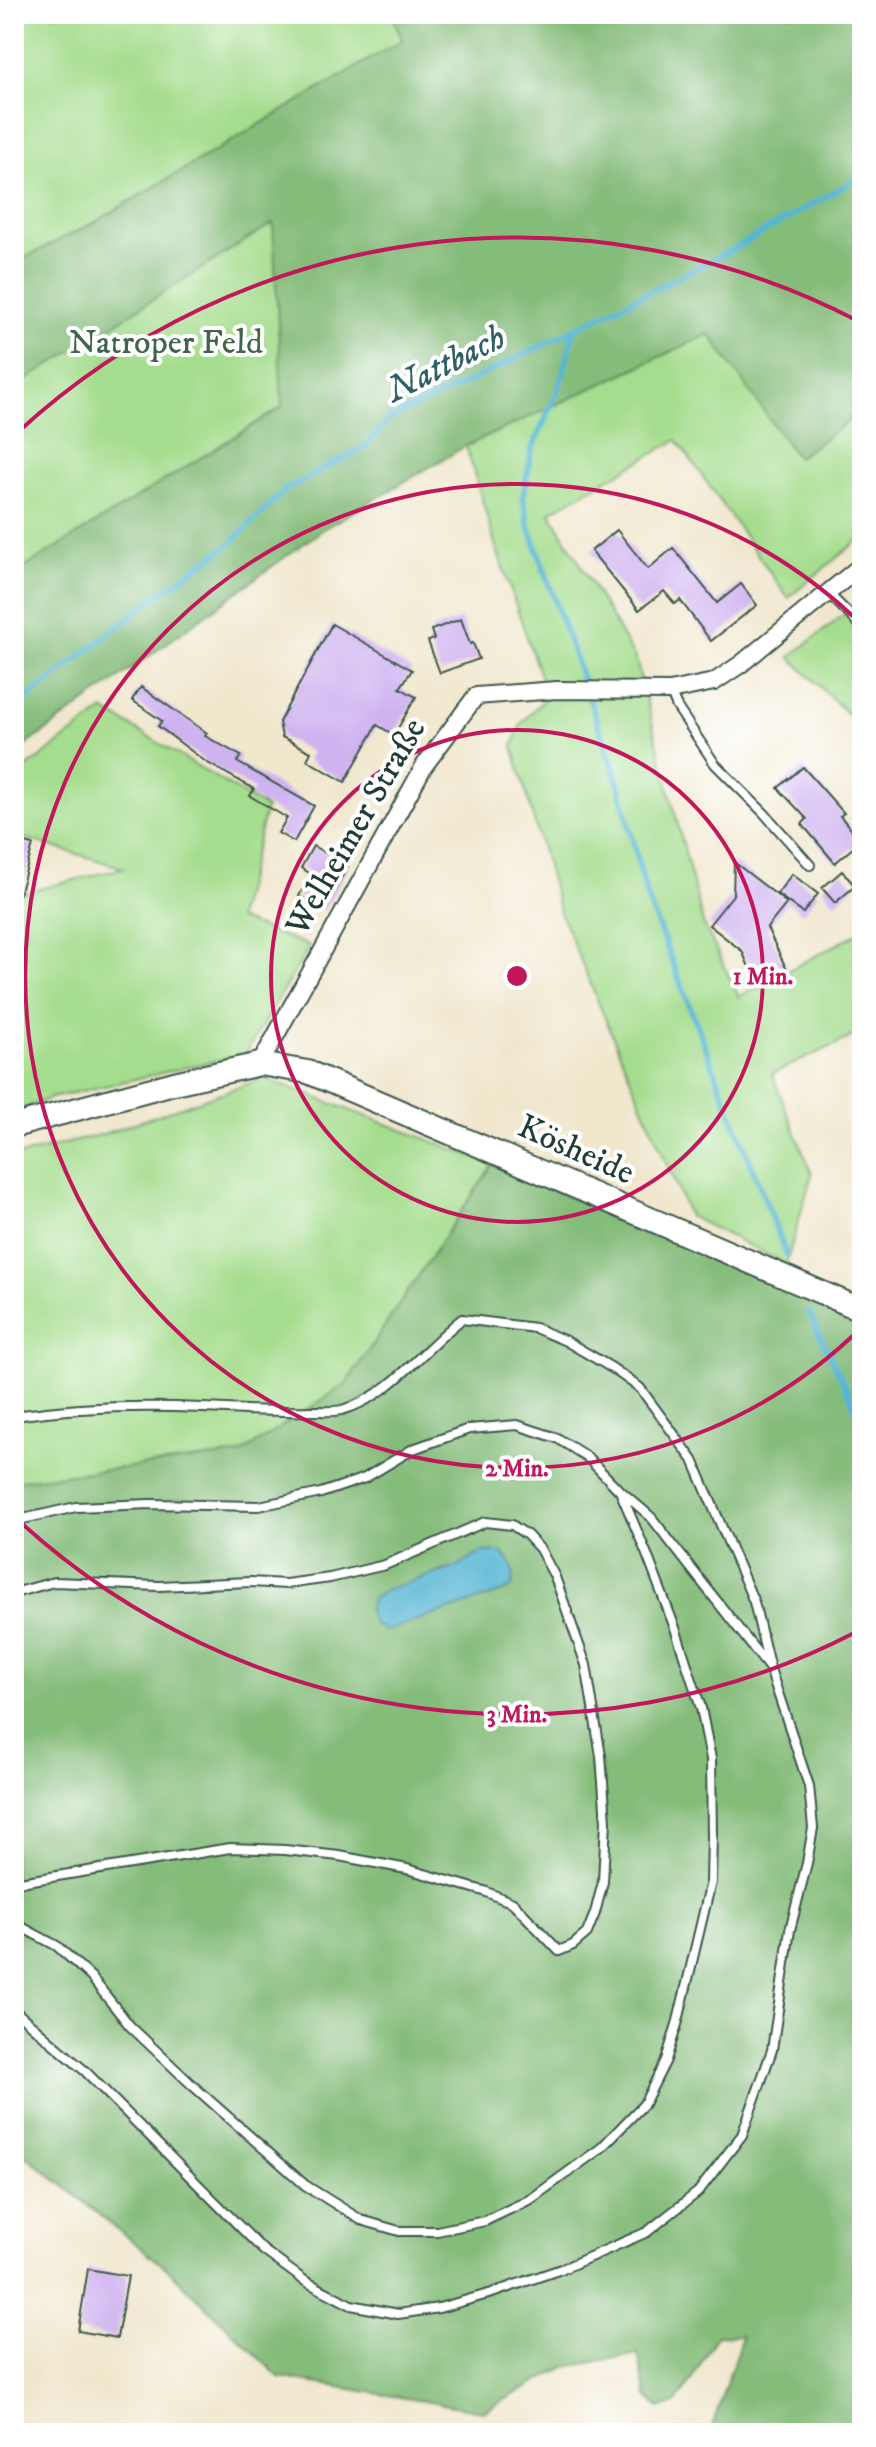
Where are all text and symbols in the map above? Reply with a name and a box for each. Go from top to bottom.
water label: Nattbach [377,315,513,414]
park label: Natroper Feld [69,322,263,364]
street label: Welheimer Straße [276,711,435,944]
centre of rings [503,962,531,990]
text: 1 Min. [733,962,793,992]
street label: Kösheide [511,1106,641,1194]
text: 2 Min. [485,1454,549,1484]
text: 3 Min. [487,1700,548,1730]

